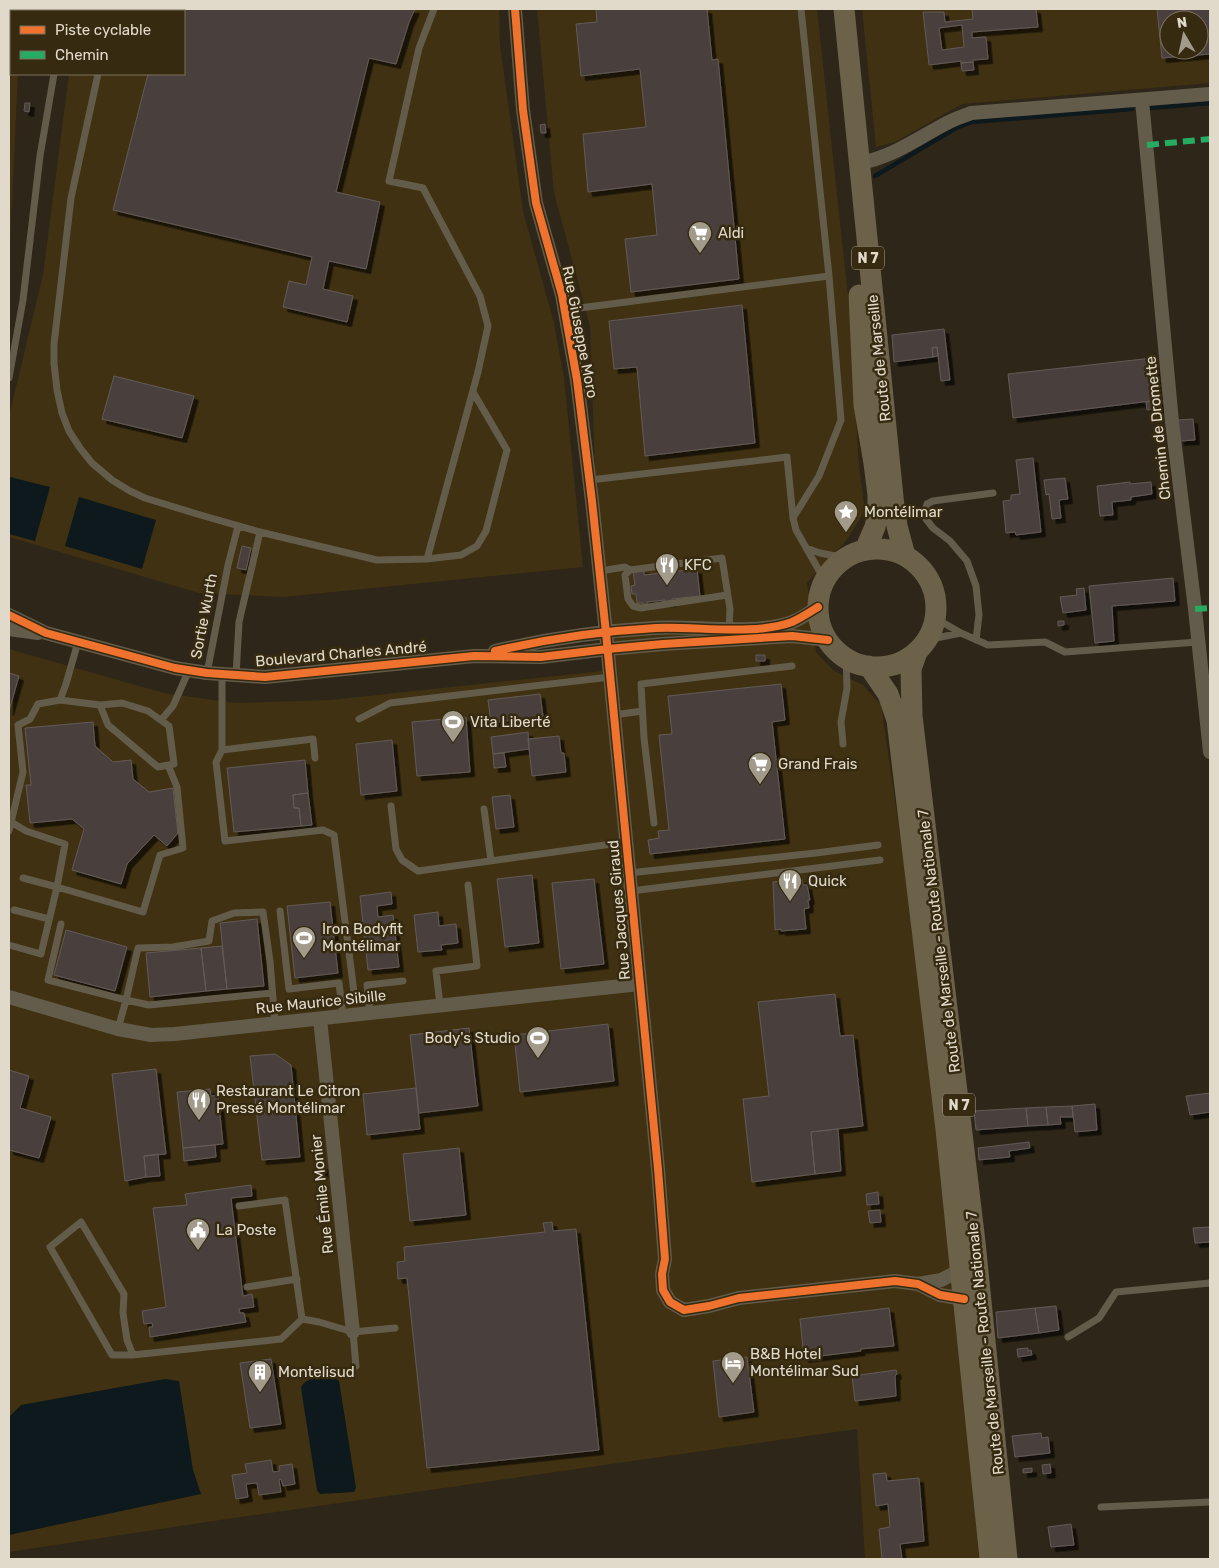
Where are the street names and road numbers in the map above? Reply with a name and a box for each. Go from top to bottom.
road number: N 7 [852,247,884,270]
street label: Rue Giuseppe Moro [558,264,602,400]
street label: Route de Marseille [863,294,895,422]
street label: Chemin de Dromette [1141,355,1175,501]
street label: Sortie Wurth [187,572,221,660]
street label: Boulevard Charles André [255,638,427,670]
street label: Route de Marseille - Route Nationale 7 [914,808,964,1074]
street label: Rue Jacques Giraud [604,839,634,981]
street label: Rue Maurice Sibille [255,986,387,1018]
road number: N 7 [943,1094,975,1116]
street label: Rue Émile Monier [307,1133,337,1255]
street label: Route de Marseille - Route Nationale 7 [962,1210,1008,1476]

